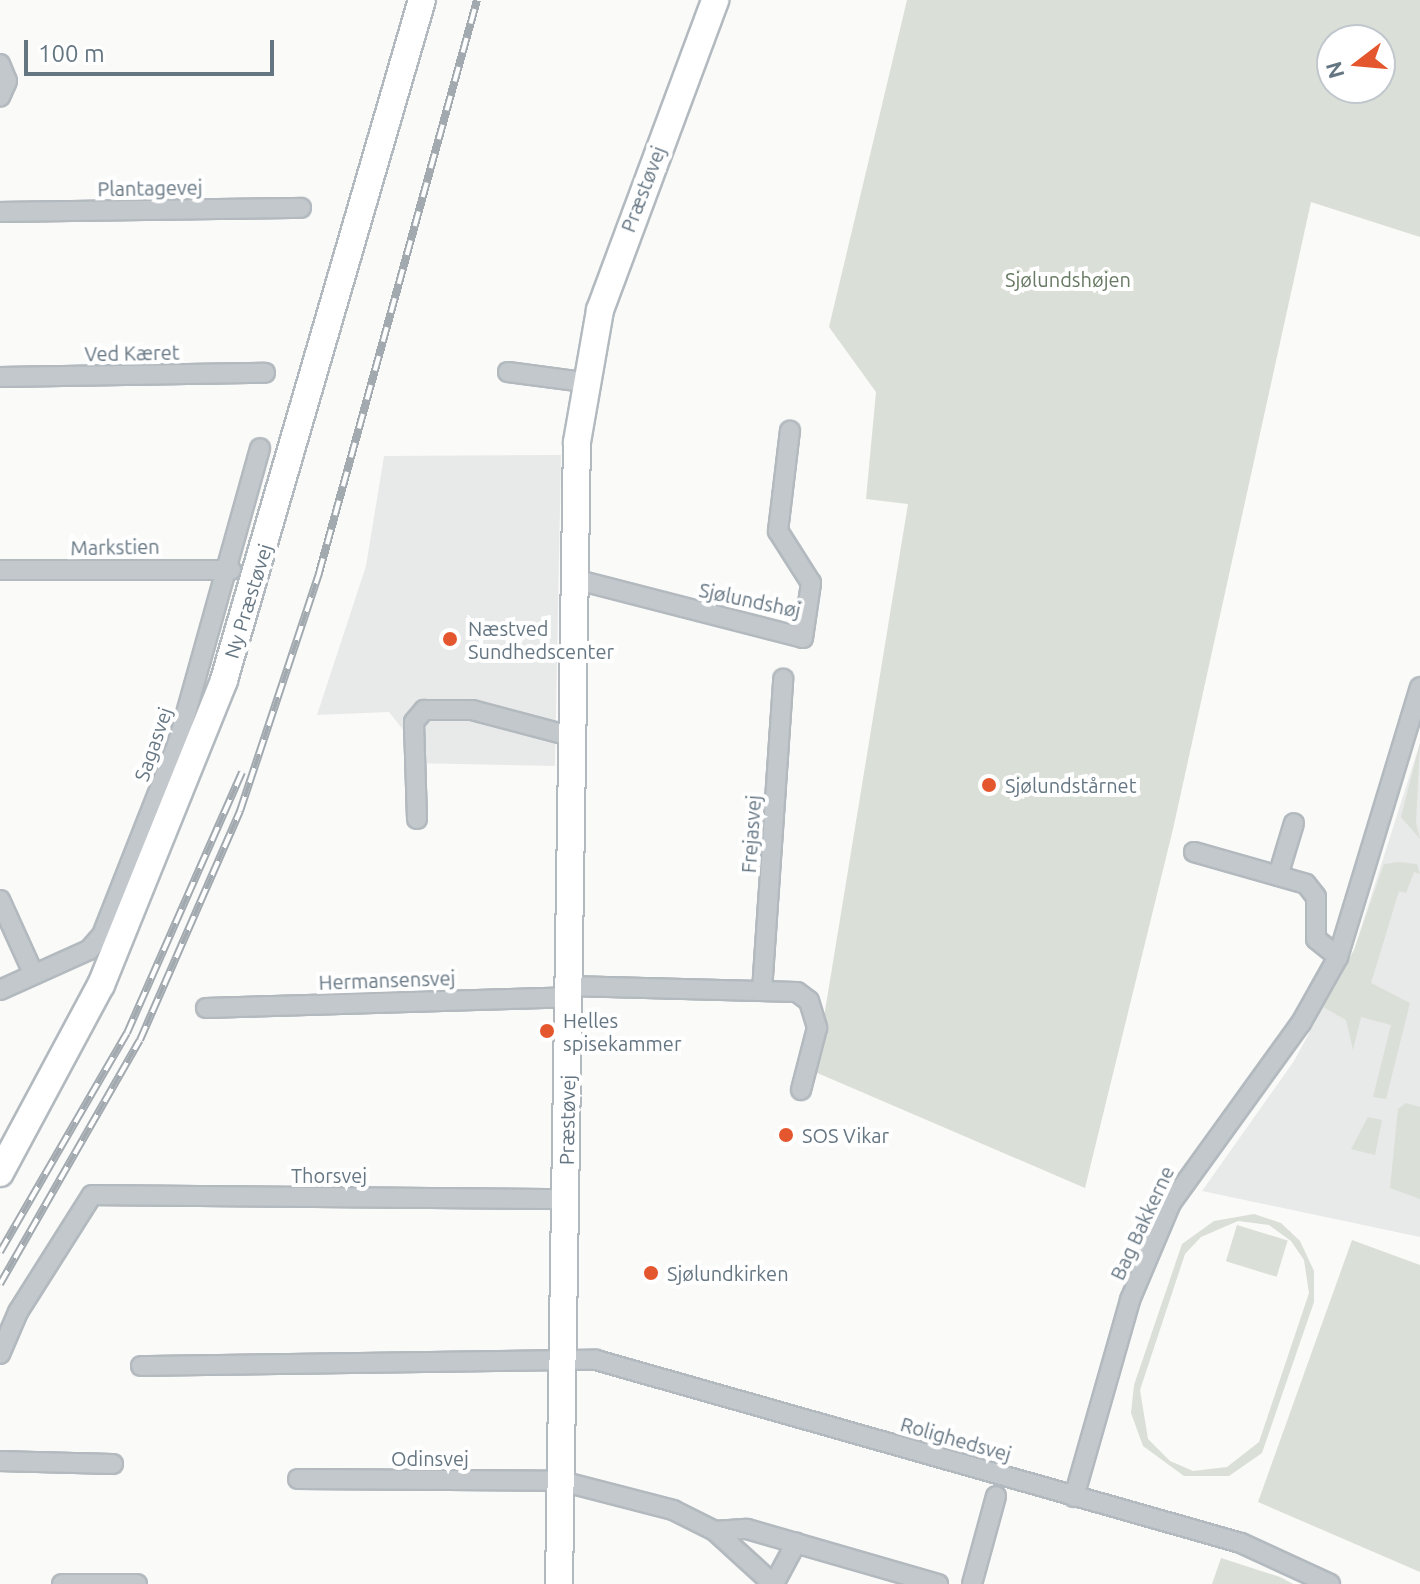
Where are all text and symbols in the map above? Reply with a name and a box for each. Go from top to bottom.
scale bar [28,24,278,74]
north arrow [1316,24,1396,104]
text: 100 m [38,40,105,67]
text: N [1320,59,1349,82]
street label: Præstøvej [616,142,670,236]
street label: Plantagevej [97,175,203,201]
park label: Sjølundshøjen [1005,267,1131,291]
street label: Ved Kæret [84,340,180,366]
street label: Markstien [70,534,160,560]
street label: Ny Præstøvej [219,541,277,661]
street label: Sjølundshøj [697,578,803,622]
place label: Næstved Sundhedscenter [468,616,614,663]
marker: Næstved Sundhedscenter [439,628,461,650]
street label: Sagasvej [129,704,177,784]
place label: Sjølundstårnet [1005,773,1136,797]
marker: Sjølundstårnet [980,776,998,794]
street label: Frejasvej [736,794,766,874]
street label: Hermansensvej [318,966,456,994]
place label: Helles spisekammer [563,1008,681,1055]
marker: Helles spisekammer [538,1022,556,1040]
street label: Præstøvej [554,1075,580,1165]
place label: SOS Vikar [802,1123,889,1147]
marker: SOS Vikar [777,1126,795,1144]
street label: Bag Bakkerne [1105,1162,1179,1284]
street label: Thorsvej [291,1163,367,1187]
place label: Sjølundkirken [667,1261,789,1285]
marker: Sjølundkirken [642,1264,660,1282]
street label: Rolighedsvej [898,1412,1014,1466]
street label: Odinsvej [391,1446,469,1470]

